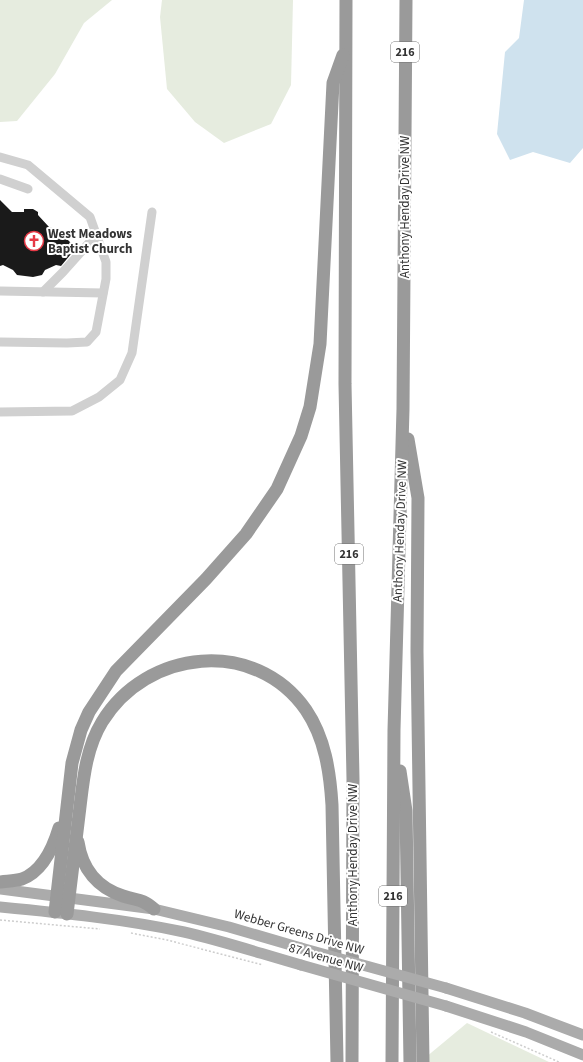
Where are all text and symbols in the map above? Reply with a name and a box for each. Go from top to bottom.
road number: 216 [391,42,419,62]
street label: Anthony Henday Drive NW [396,136,414,278]
place label: West Meadows Baptist Church [48,225,132,258]
church icon: West Meadows Baptist Church [23,230,45,252]
street label: Anthony Henday Drive NW [389,460,411,602]
road number: 216 [335,544,363,564]
street label: Anthony Henday Drive NW [344,784,362,926]
road number: 216 [379,886,407,906]
street label: Webber Greens Drive NW [232,905,366,959]
street label: 87 Avenue NW [287,939,365,977]

